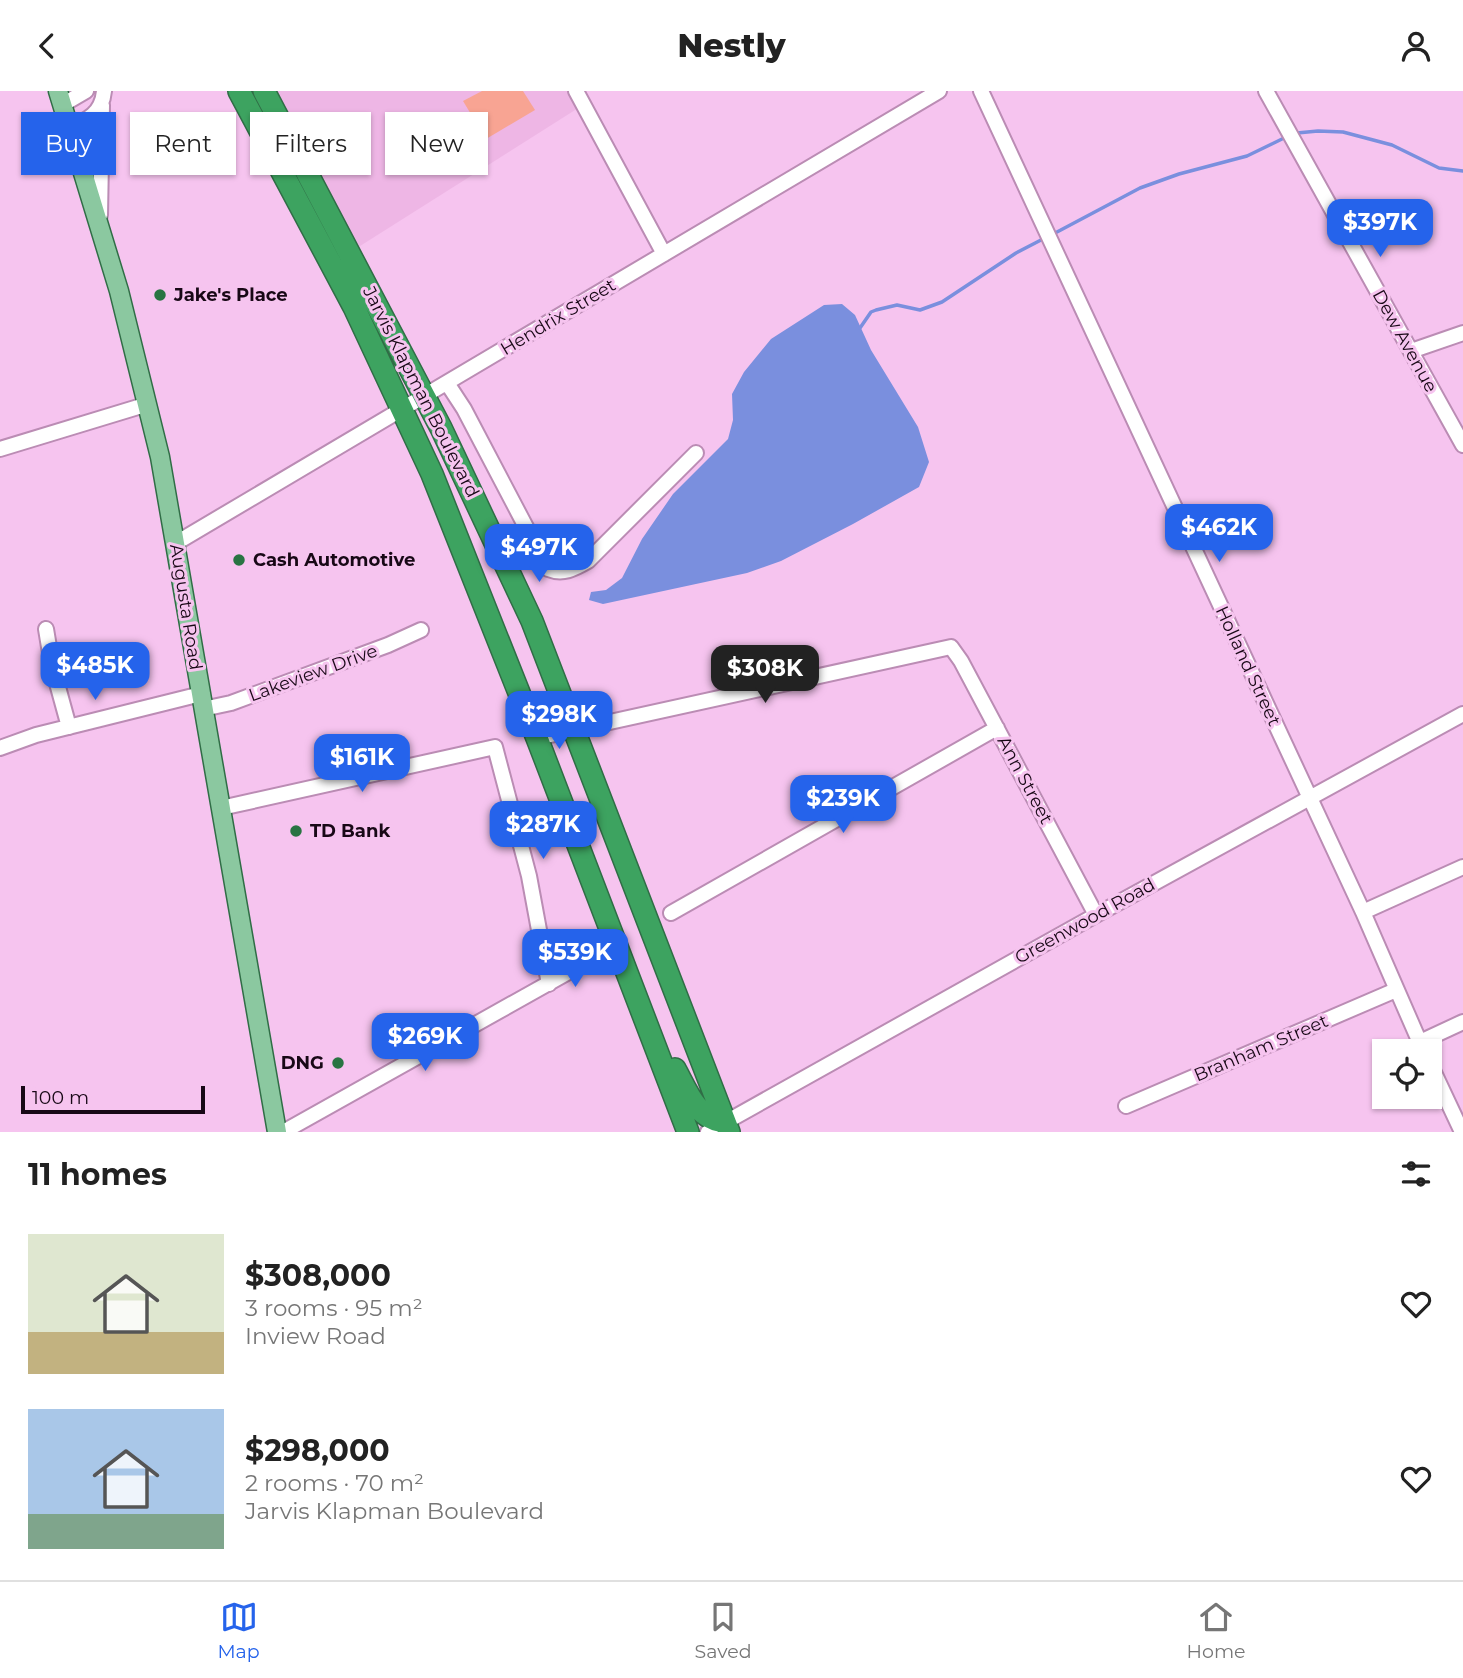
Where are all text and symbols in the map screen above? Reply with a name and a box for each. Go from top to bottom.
text: Nestly [677,26,786,65]
icon: back [28,27,66,65]
icon: person [1397,27,1435,65]
chip: Buy [21,112,116,175]
chip: Rent [130,112,236,175]
chip: Filters [250,112,371,175]
chip: New [385,112,488,175]
pin: $397K [1331,199,1429,259]
text: $397K [1343,208,1417,236]
street label: Hendrix Street [496,274,620,360]
street label: Jarvis Klapman Boulevard [358,282,484,501]
place label: Jake's Place [173,284,288,306]
street label: Dew Avenue [1368,286,1442,396]
marker: Jake's Place [152,287,168,303]
pin: $462K [1170,505,1268,564]
text: $462K [1181,513,1257,541]
pin: $497K [490,525,588,584]
text: $497K [501,533,577,561]
street label: Augusta Road [165,542,207,672]
place label: Cash Automotive [253,549,415,571]
marker: Cash Automotive [231,552,247,568]
street label: Holland Street [1211,603,1285,729]
street label: Lakeview Drive [246,639,380,706]
pin: $485K [46,643,144,702]
pin: $308K [716,645,814,705]
text: $485K [57,651,133,679]
text: $308K [727,654,803,682]
pin: $298K [510,691,608,751]
text: $298K [521,700,597,728]
street label: Ann Street [993,732,1057,828]
pin: $161K [313,735,411,794]
text: $161K [330,743,394,771]
pin: $239K [794,775,892,835]
text: $239K [806,784,880,812]
pin: $287K [494,801,592,861]
text: $287K [506,810,580,838]
place label: TD Bank [310,820,390,842]
marker: TD Bank [288,823,304,839]
street label: Greenwood Road [1011,873,1159,969]
pin: $539K [526,929,624,989]
text: $539K [538,938,612,966]
street label: Branham Street [1190,1010,1332,1086]
pin: $269K [376,1013,474,1073]
text: $269K [388,1022,462,1050]
map controls [1372,1039,1442,1109]
button: locate [1372,1039,1442,1109]
place label: DNG [281,1052,324,1074]
marker: DNG [330,1055,346,1071]
scale bar [21,1083,205,1115]
text: 100 m [32,1086,89,1109]
icon: filters [1397,1155,1435,1193]
text: 11 homes [28,1156,167,1193]
text: $308,000 [245,1257,391,1294]
icon: home [84,1262,168,1346]
icon: heart [1397,1285,1435,1323]
text: 3 rooms · 95 m² [245,1294,423,1322]
text: Inview Road [245,1322,386,1350]
text: $298,000 [245,1432,390,1469]
icon: home [84,1437,168,1521]
icon: heart [1397,1460,1435,1498]
text: 2 rooms · 70 m² [245,1469,424,1497]
text: Jarvis Klapman Boulevard [245,1497,544,1525]
tab: Map [217,1598,260,1663]
tab: Saved [695,1598,752,1663]
tab: Home [1187,1598,1246,1663]

